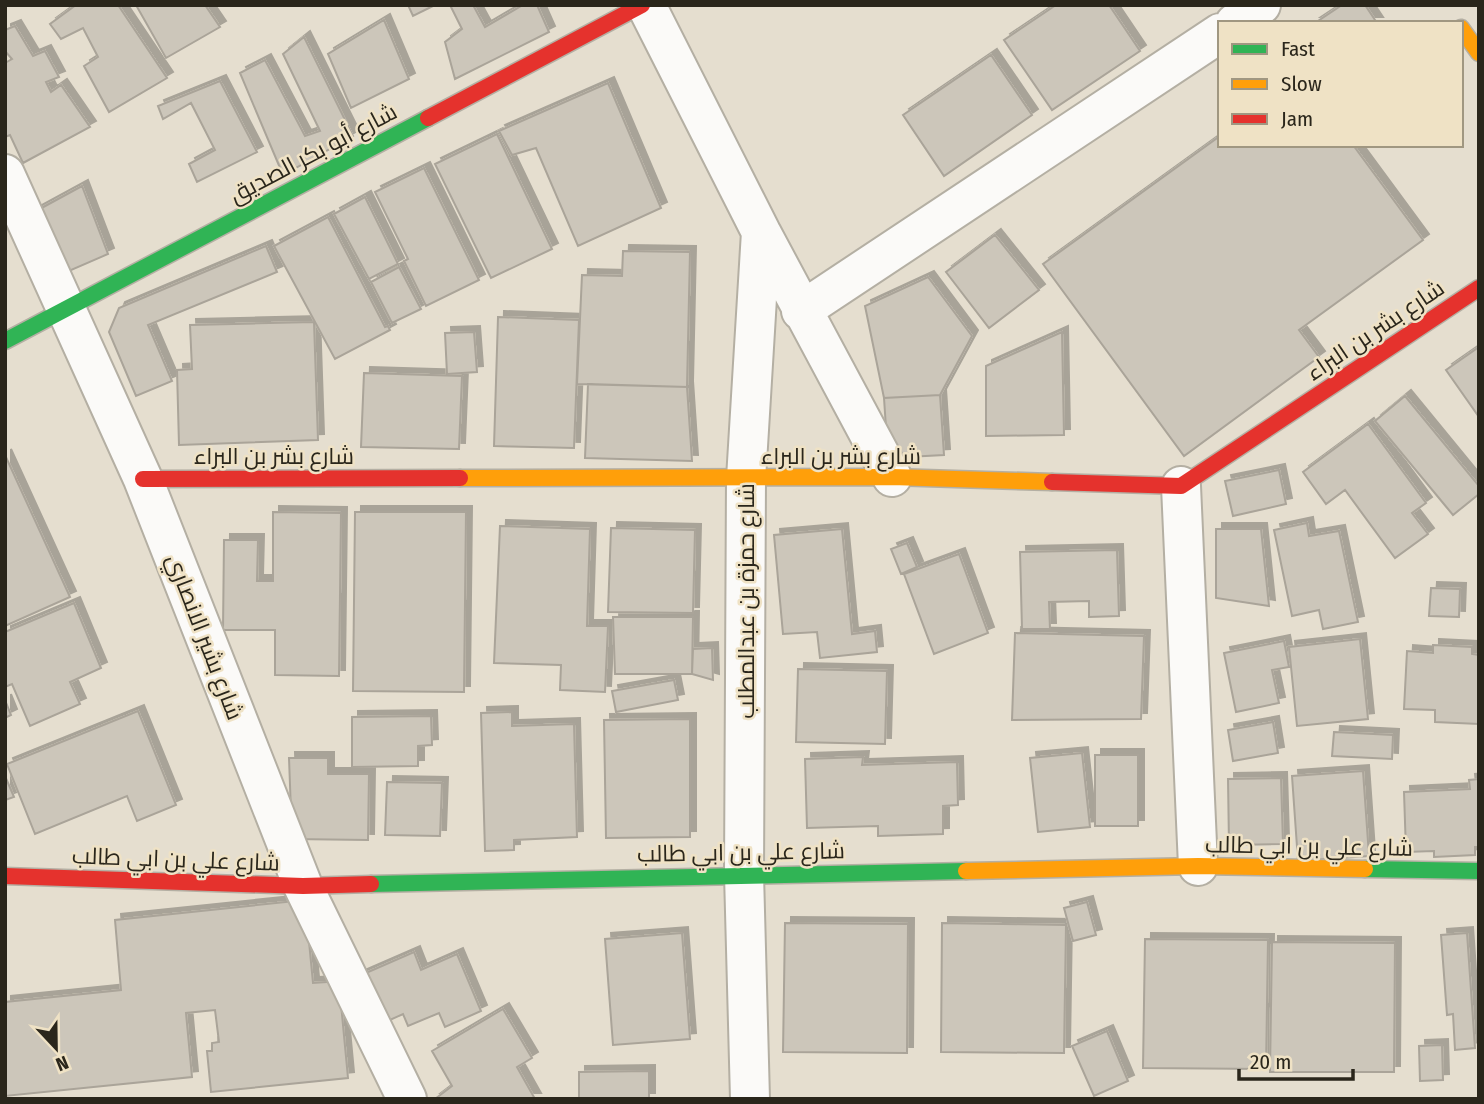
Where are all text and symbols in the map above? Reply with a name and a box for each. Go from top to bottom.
legend [1218,21,1463,147]
text: Fast [1281,36,1315,62]
text: Slow [1281,71,1322,97]
street label: شارع أبو بكر الصديق [224,96,403,211]
text: Jam [1281,106,1313,132]
street label: شارع بشر بن البراء [1301,274,1450,388]
street label: شارع بشر بن البراء [194,442,354,472]
street label: شارع بشر بن البراء [761,442,921,472]
street label: شارع حمزة بن عبدالمطلب [732,483,762,719]
street label: شارع بشير الانصاري [157,550,249,725]
street label: شارع علي بن ابي طالب [1205,830,1413,866]
street label: شارع علي بن ابي طالب [637,836,845,872]
street label: شارع علي بن ابي طالب [72,841,280,881]
north arrow [21,1013,91,1083]
scale bar [1239,1038,1353,1082]
text: 20 m [1250,1049,1291,1075]
text: N [53,1051,72,1076]

